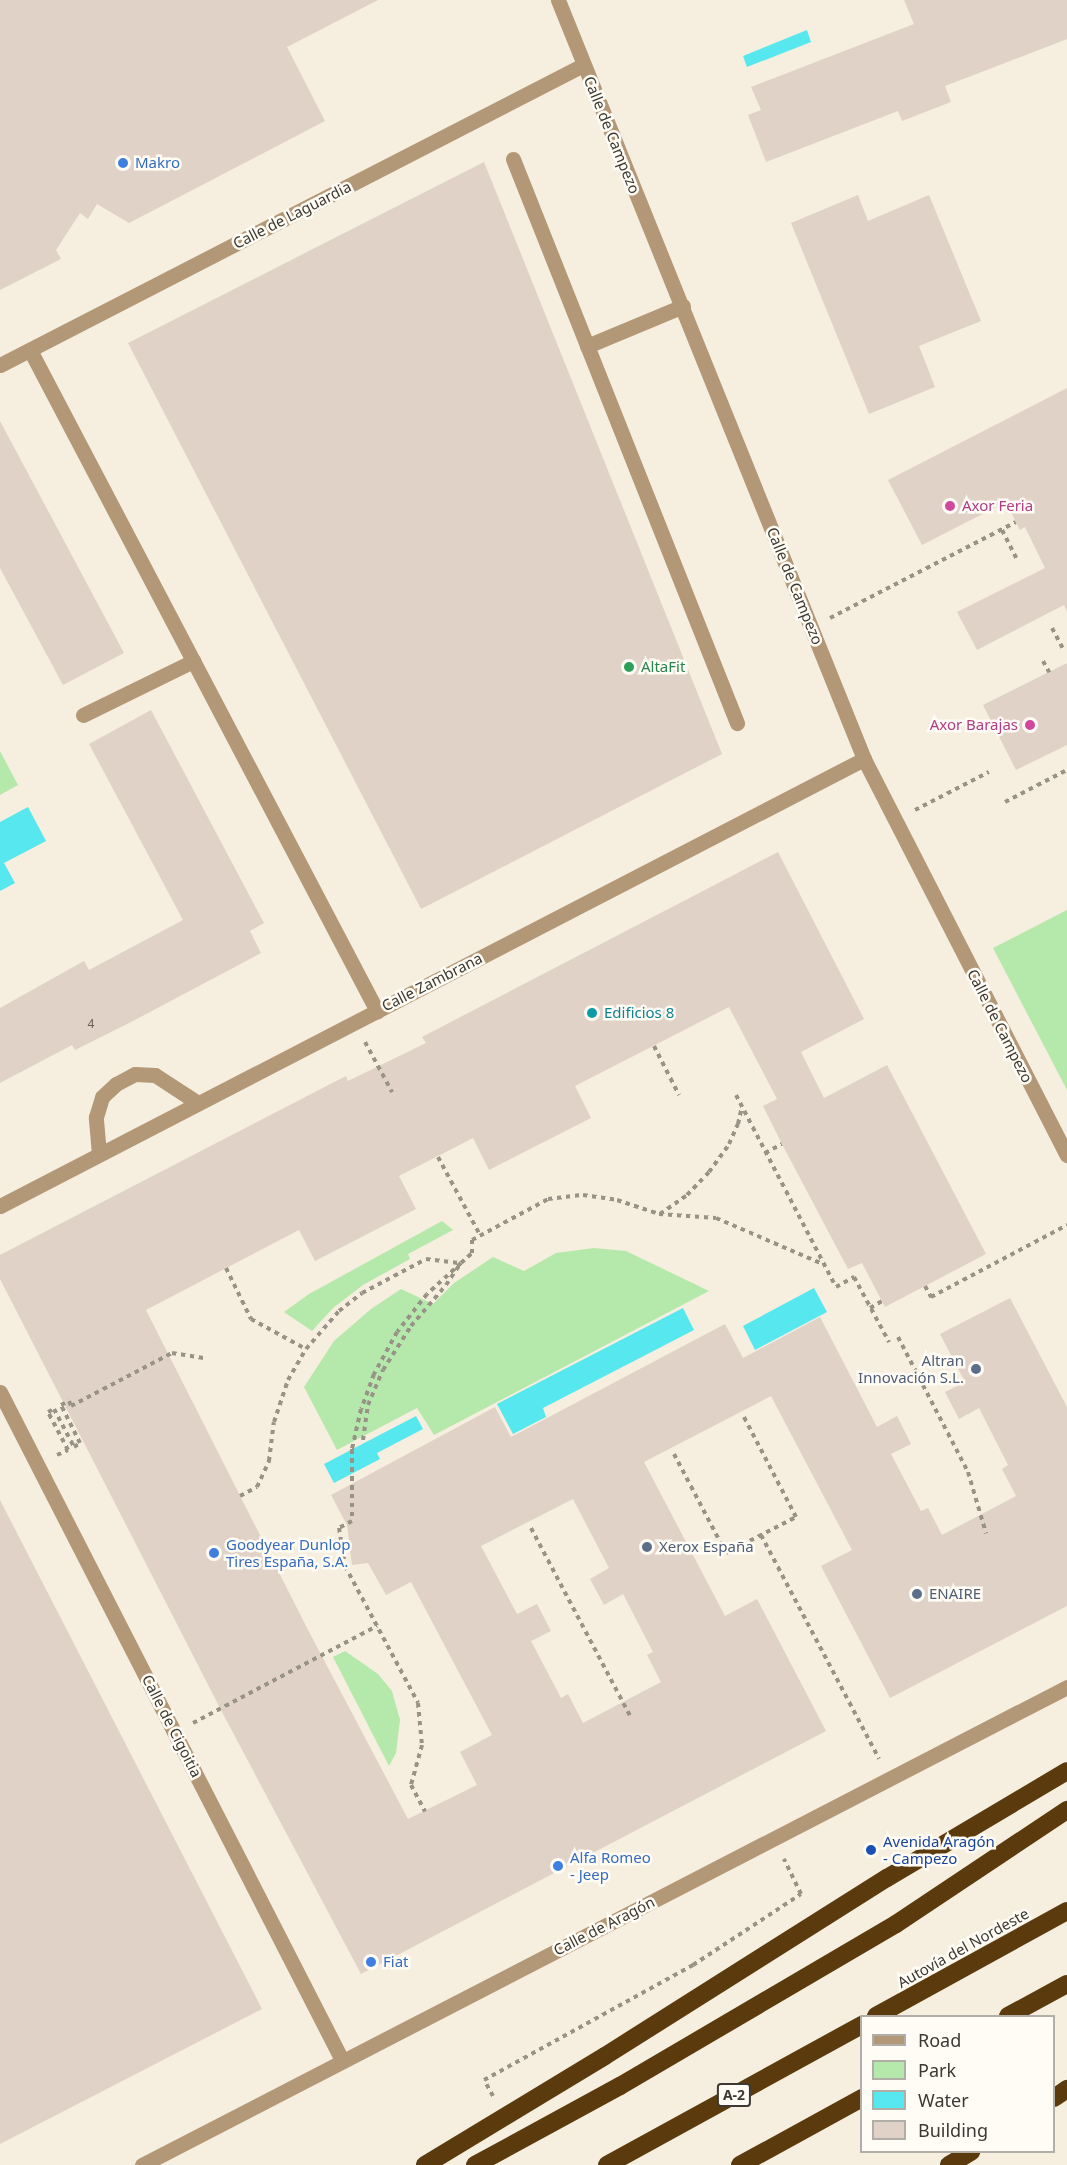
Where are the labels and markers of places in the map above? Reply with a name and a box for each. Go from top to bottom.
place label: Makro [135,154,180,172]
marker: Makro [116,156,130,170]
place label: Axor Feria [962,497,1033,515]
marker: Axor Feria [943,499,957,513]
place label: AltaFit [641,658,685,676]
marker: AltaFit [622,660,636,674]
place label: Axor Barajas [930,716,1018,734]
marker: Axor Barajas [1023,718,1037,732]
place label: Edificios 8 [604,1004,674,1022]
marker: Edificios 8 [585,1006,599,1020]
place label: Altran Innovación S.L. [858,1351,964,1386]
marker: Altran Innovación S.L. [969,1362,983,1376]
place label: Goodyear Dunlop Tires España, S.A. [226,1535,351,1570]
place label: Xerox España [659,1538,754,1556]
marker: Xerox España [640,1540,654,1554]
marker: Goodyear Dunlop Tires España, S.A. [207,1546,221,1560]
place label: ENAIRE [929,1585,981,1603]
marker: ENAIRE [910,1587,924,1601]
place label: Avenida Aragón - Campezo [883,1832,995,1867]
marker: Avenida Aragón - Campezo [864,1843,878,1857]
place label: Alfa Romeo - Jeep [570,1848,651,1883]
marker: Alfa Romeo - Jeep [551,1859,565,1873]
place label: Fiat [383,1953,408,1971]
marker: Fiat [364,1955,378,1969]

